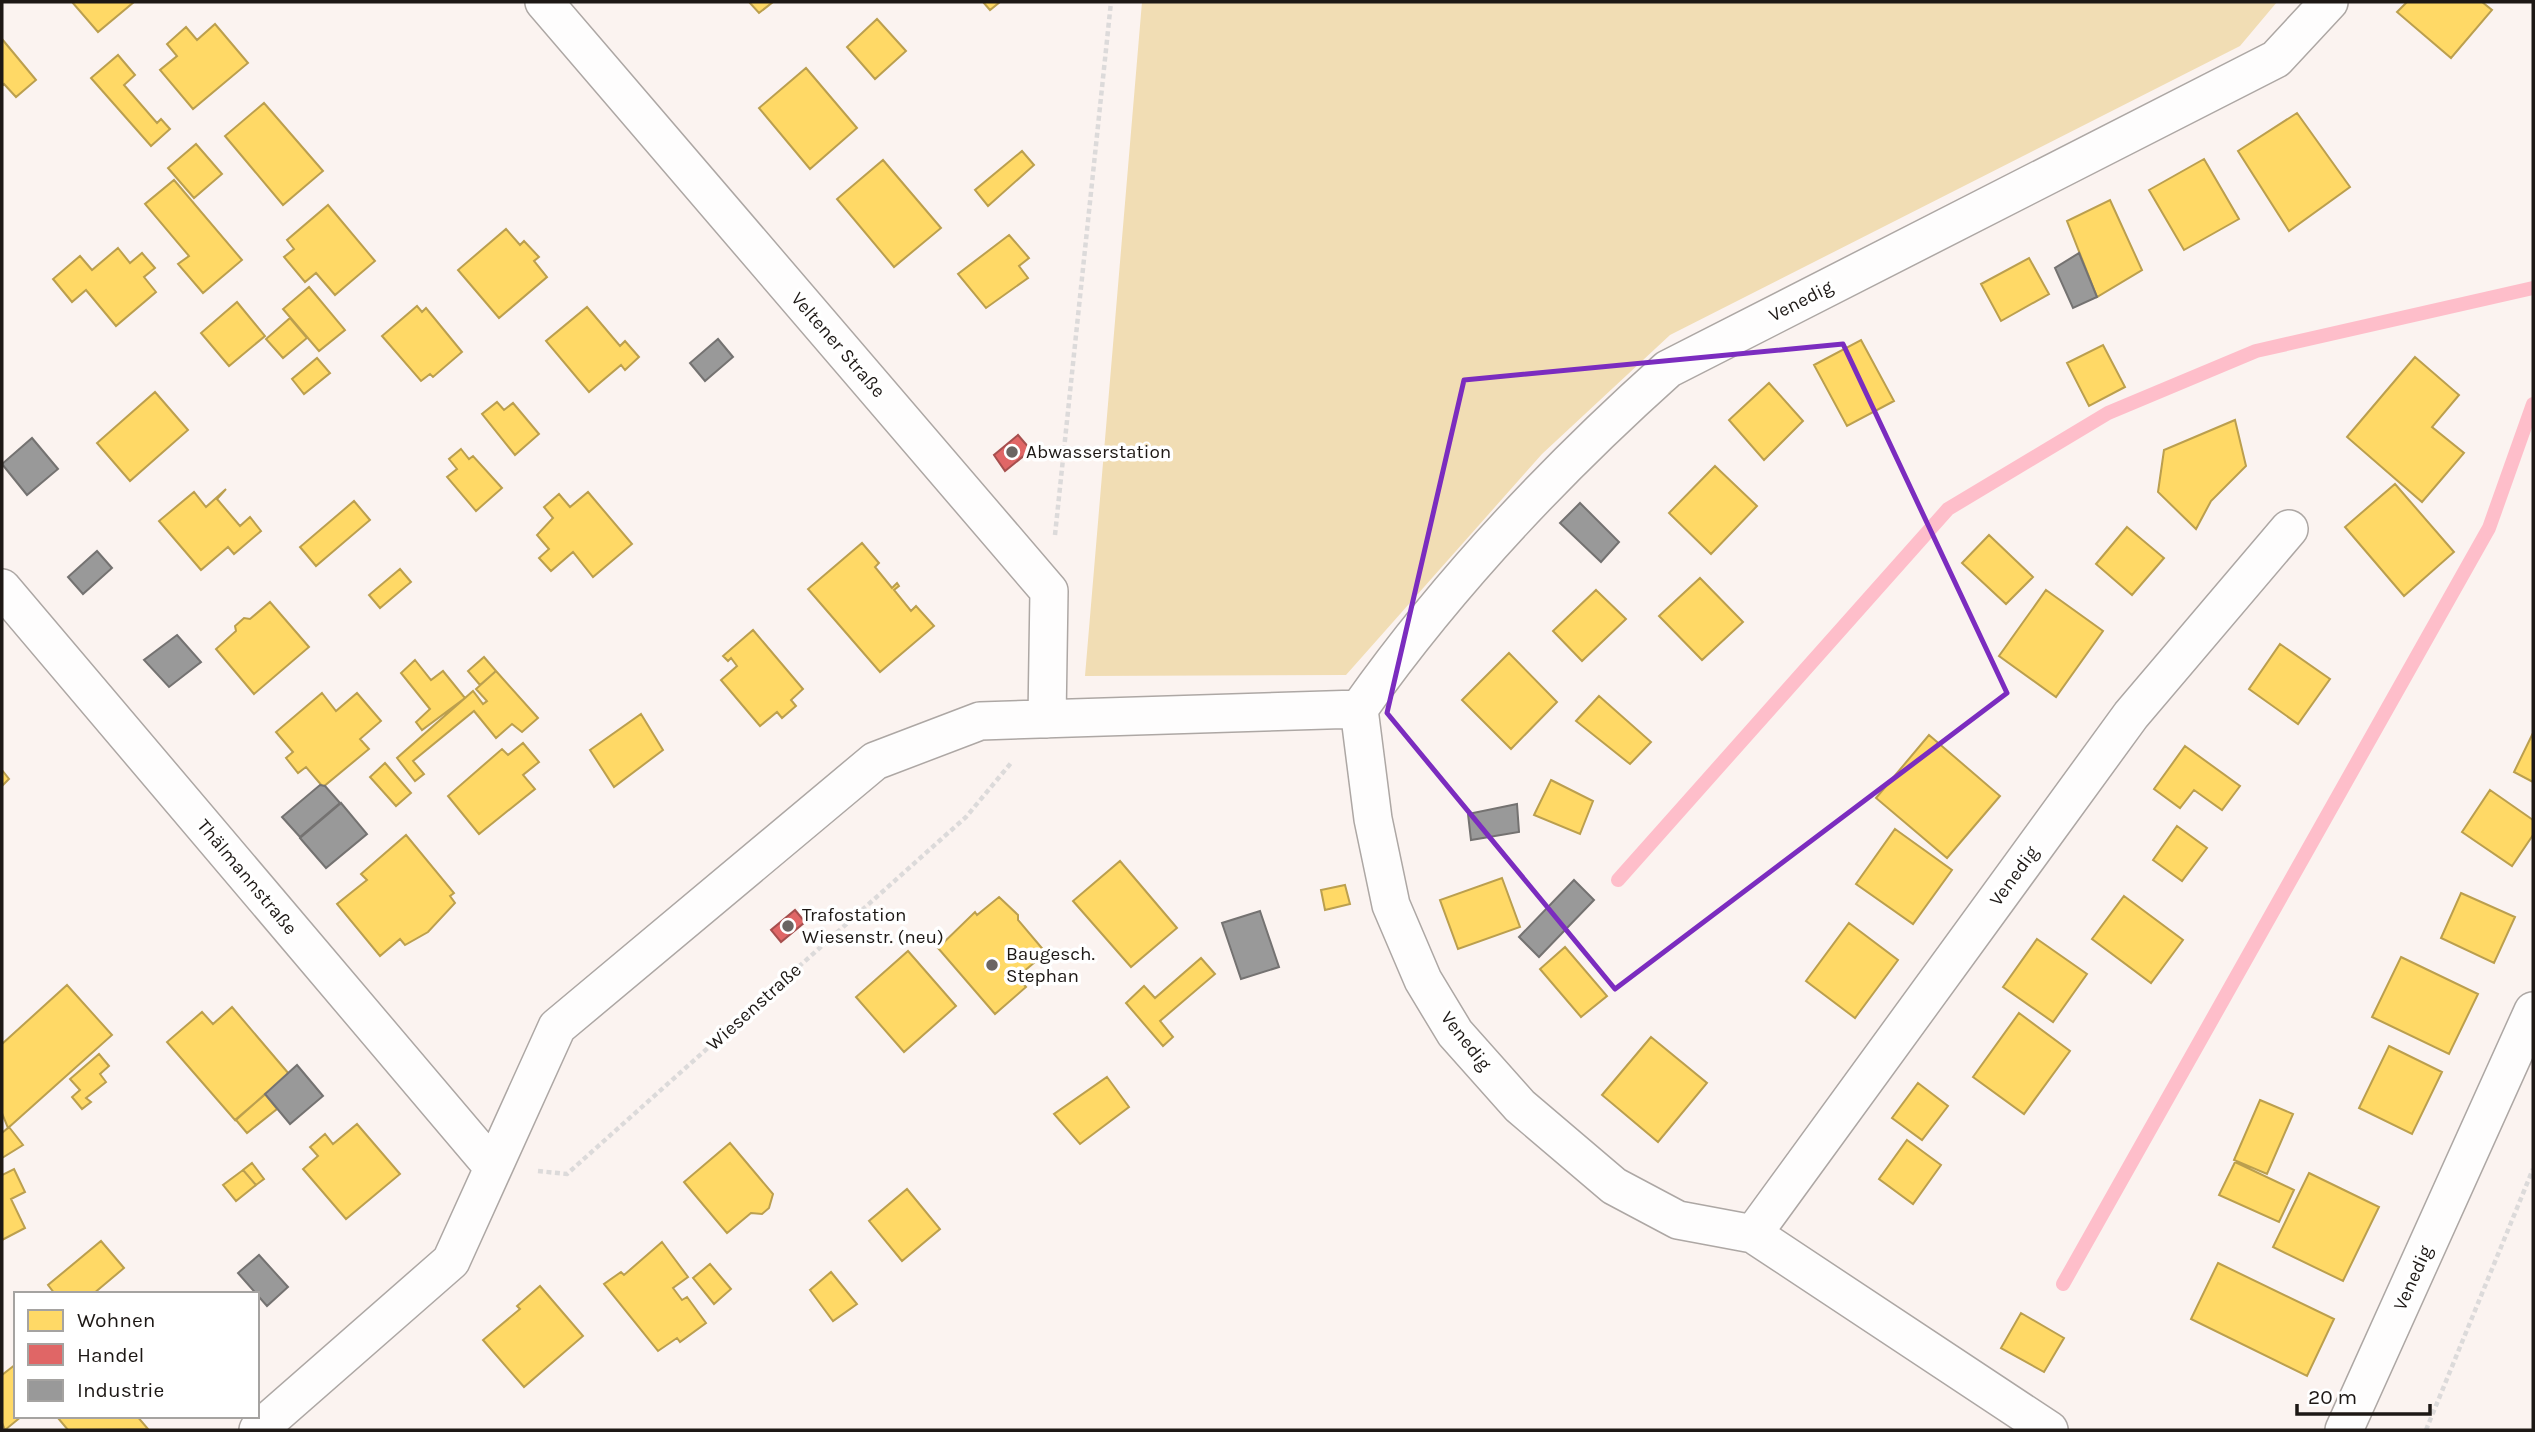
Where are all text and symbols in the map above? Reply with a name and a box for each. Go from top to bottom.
street label: Venedig [1765,275,1837,326]
street label: Veltener Straße [786,288,890,402]
place label: Abwasserstation [1026,441,1171,463]
marker: Abwasserstation [1004,444,1020,460]
street label: Thälmannstraße [192,815,302,939]
street label: Venedig [1985,842,2043,910]
place label: Trafostation Wiesenstr. (neu) [802,904,944,948]
marker: Trafostation Wiesenstr. (neu) [780,918,796,934]
place label: Baugesch. Stephan [1006,943,1095,987]
marker: Baugesch. Stephan [984,957,1000,973]
street label: Wiesenstraße [702,959,806,1055]
street label: Venedig [1436,1007,1496,1075]
street label: Venedig [2389,1242,2437,1314]
legend [14,1292,259,1418]
text: Wohnen [77,1308,155,1332]
text: Handel [77,1343,144,1367]
scale bar [2297,1372,2430,1416]
text: Industrie [77,1378,164,1402]
text: 20 m [2308,1385,2357,1409]

